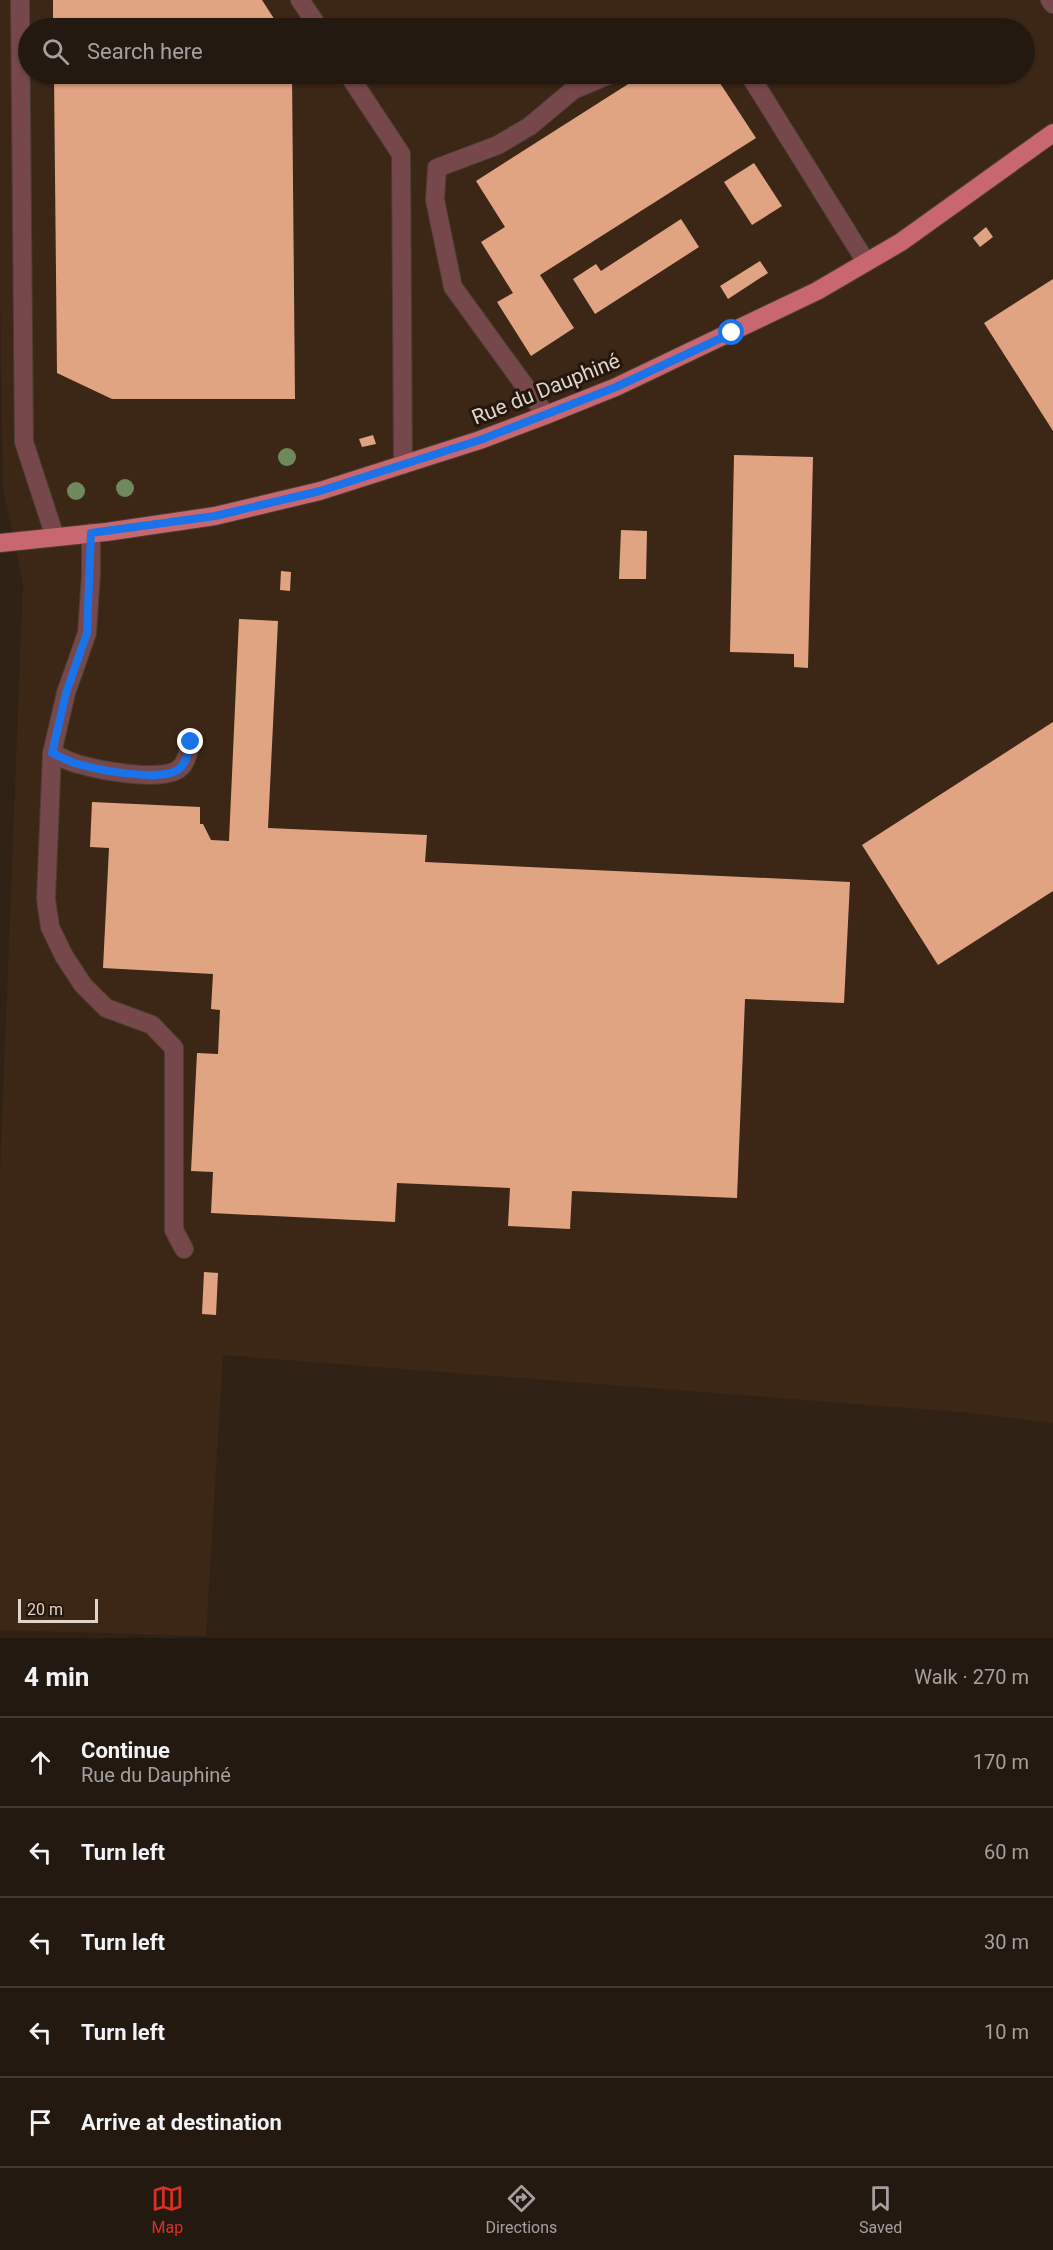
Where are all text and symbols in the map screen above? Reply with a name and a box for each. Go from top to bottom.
search box [18,18,1035,84]
icon: search [39,35,72,68]
text: Search here [87,39,203,64]
route start [718,319,744,345]
street label: Rue du Dauphiné [468,348,624,430]
route end [177,728,203,754]
scale bar [18,1596,98,1624]
text: 20 m [27,1600,63,1619]
text: 4 min [24,1662,89,1692]
text: Walk · 270 m [914,1665,1029,1689]
text: Continue [81,1738,170,1763]
icon: ahead [24,1746,57,1779]
text: 170 m [973,1750,1029,1774]
text: Rue du Dauphiné [81,1763,231,1787]
icon: left [24,1836,57,1869]
text: Turn left [81,1840,165,1865]
text: 60 m [984,1840,1029,1864]
icon: left [24,1926,57,1959]
text: Turn left [81,1930,165,1955]
text: 30 m [984,1930,1029,1954]
icon: left [24,2016,57,2049]
text: Turn left [81,2020,165,2045]
text: 10 m [984,2020,1029,2044]
icon: arrive [24,2106,57,2139]
text: Arrive at destination [81,2110,282,2135]
tab: Map [151,2182,184,2237]
tab: Directions [485,2182,557,2237]
tab: Saved [859,2182,902,2237]

